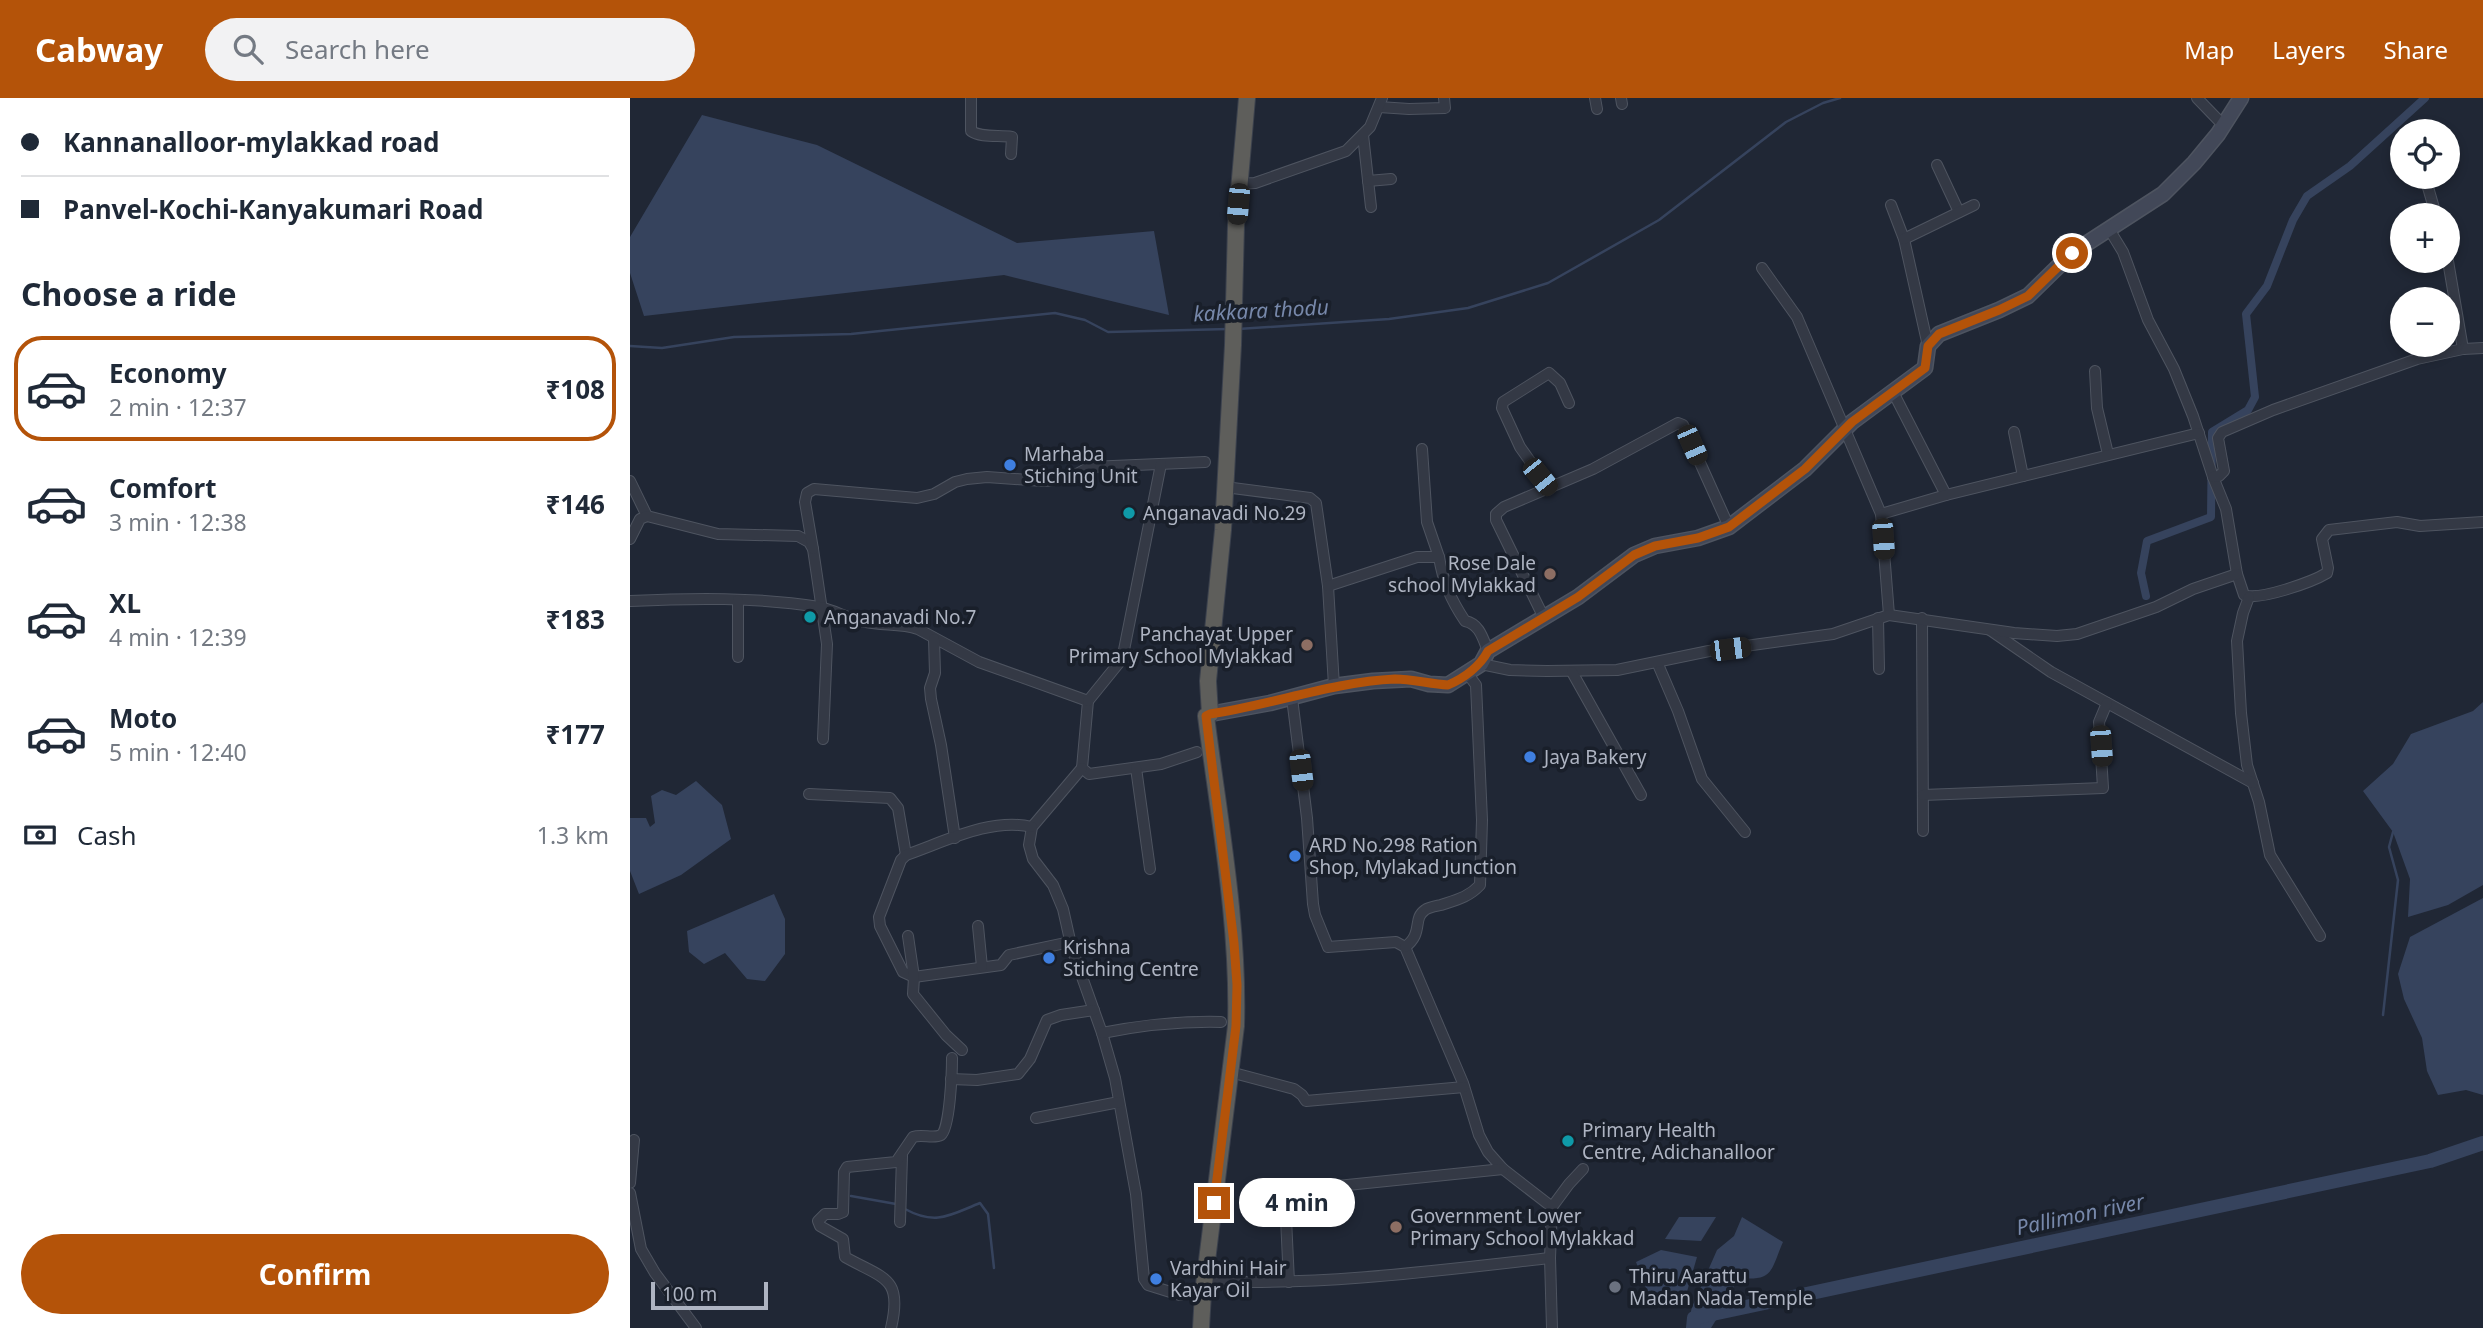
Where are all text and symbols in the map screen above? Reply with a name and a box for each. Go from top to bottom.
search box [205,18,695,81]
text: Cabway [35,27,163,72]
icon: search [229,30,267,68]
text: Search here [285,31,430,67]
text: Map [2184,33,2234,66]
text: Layers [2272,33,2346,66]
text: Share [2384,33,2448,66]
map controls [2390,119,2460,357]
button: locate [2390,119,2460,189]
text: Kannanalloor-mylakkad road [63,124,440,160]
car [1226,182,1251,226]
text: Panvel-Kochi-Kanyakumari Road [63,191,484,227]
button: + [2390,203,2460,273]
route start [2056,237,2088,269]
text: Choose a ride [21,272,237,315]
button: − [2390,287,2460,357]
water label: kakkara thodu [1193,292,1329,328]
text: Economy [109,355,227,391]
icon: car [25,357,88,420]
text: ₹108 [546,371,605,407]
text: 2 min · 12:37 [109,391,247,423]
car [1674,422,1711,468]
place label: Marhaba Stiching Unit [1024,441,1138,489]
car [1519,454,1562,500]
marker: Marhaba Stiching Unit [1002,457,1018,473]
text: Comfort [109,470,217,506]
icon: car [25,472,88,535]
text: ₹146 [546,486,605,522]
place label: Anganavadi No.29 [1143,500,1306,526]
marker: Anganavadi No.29 [1121,505,1137,521]
text: 3 min · 12:38 [109,506,247,538]
car [1872,517,1895,561]
place label: Rose Dale school Mylakkad [1388,550,1536,598]
marker: Rose Dale school Mylakkad [1542,566,1558,582]
text: XL [109,585,141,621]
icon: car [25,587,88,650]
text: ₹183 [546,601,605,637]
place label: Anganavadi No.7 [824,604,976,630]
marker: Anganavadi No.7 [802,609,818,625]
text: 4 min · 12:39 [109,621,247,653]
place label: Panchayat Upper Primary School Mylakkad [1069,621,1293,669]
car [1708,636,1753,662]
marker: Panchayat Upper Primary School Mylakkad [1299,637,1315,653]
text: Moto [109,700,177,736]
icon: car [25,702,88,765]
text: ₹177 [546,716,605,752]
car [2090,724,2113,768]
text: 5 min · 12:40 [109,736,247,768]
place label: Jaya Bakery [1542,744,1647,770]
car [1289,748,1314,792]
marker: Jaya Bakery [1522,749,1538,765]
icon: cash [21,816,59,854]
text: Cash [77,817,137,853]
text: 1.3 km [537,819,609,851]
place label: ARD No.298 Ration Shop, Mylakad Junction [1309,832,1517,880]
marker: ARD No.298 Ration Shop, Mylakad Junction [1287,848,1303,864]
place label: Krishna Stiching Centre [1063,934,1199,982]
marker: Krishna Stiching Centre [1041,950,1057,966]
place label: Primary Health Centre, Adichanalloor [1582,1117,1775,1165]
marker: Primary Health Centre, Adichanalloor [1560,1133,1576,1149]
callout: 4 min [1238,1178,1354,1228]
text: 4 min [1265,1186,1329,1218]
water label: Pallimon river [2013,1186,2148,1241]
route end [1198,1187,1230,1219]
place label: Government Lower Primary School Mylakkad [1410,1203,1634,1251]
marker: Government Lower Primary School Mylakkad [1388,1219,1404,1235]
button: Confirm [21,1234,609,1314]
place label: Vardhini Hair Kayar Oil [1170,1255,1287,1303]
place label: Thiru Aarattu Madan Nada Temple [1629,1263,1813,1311]
marker: Vardhini Hair Kayar Oil [1148,1271,1164,1287]
scale bar [651,1279,768,1311]
marker: Thiru Aarattu Madan Nada Temple [1607,1279,1623,1295]
text: 100 m [662,1281,717,1307]

